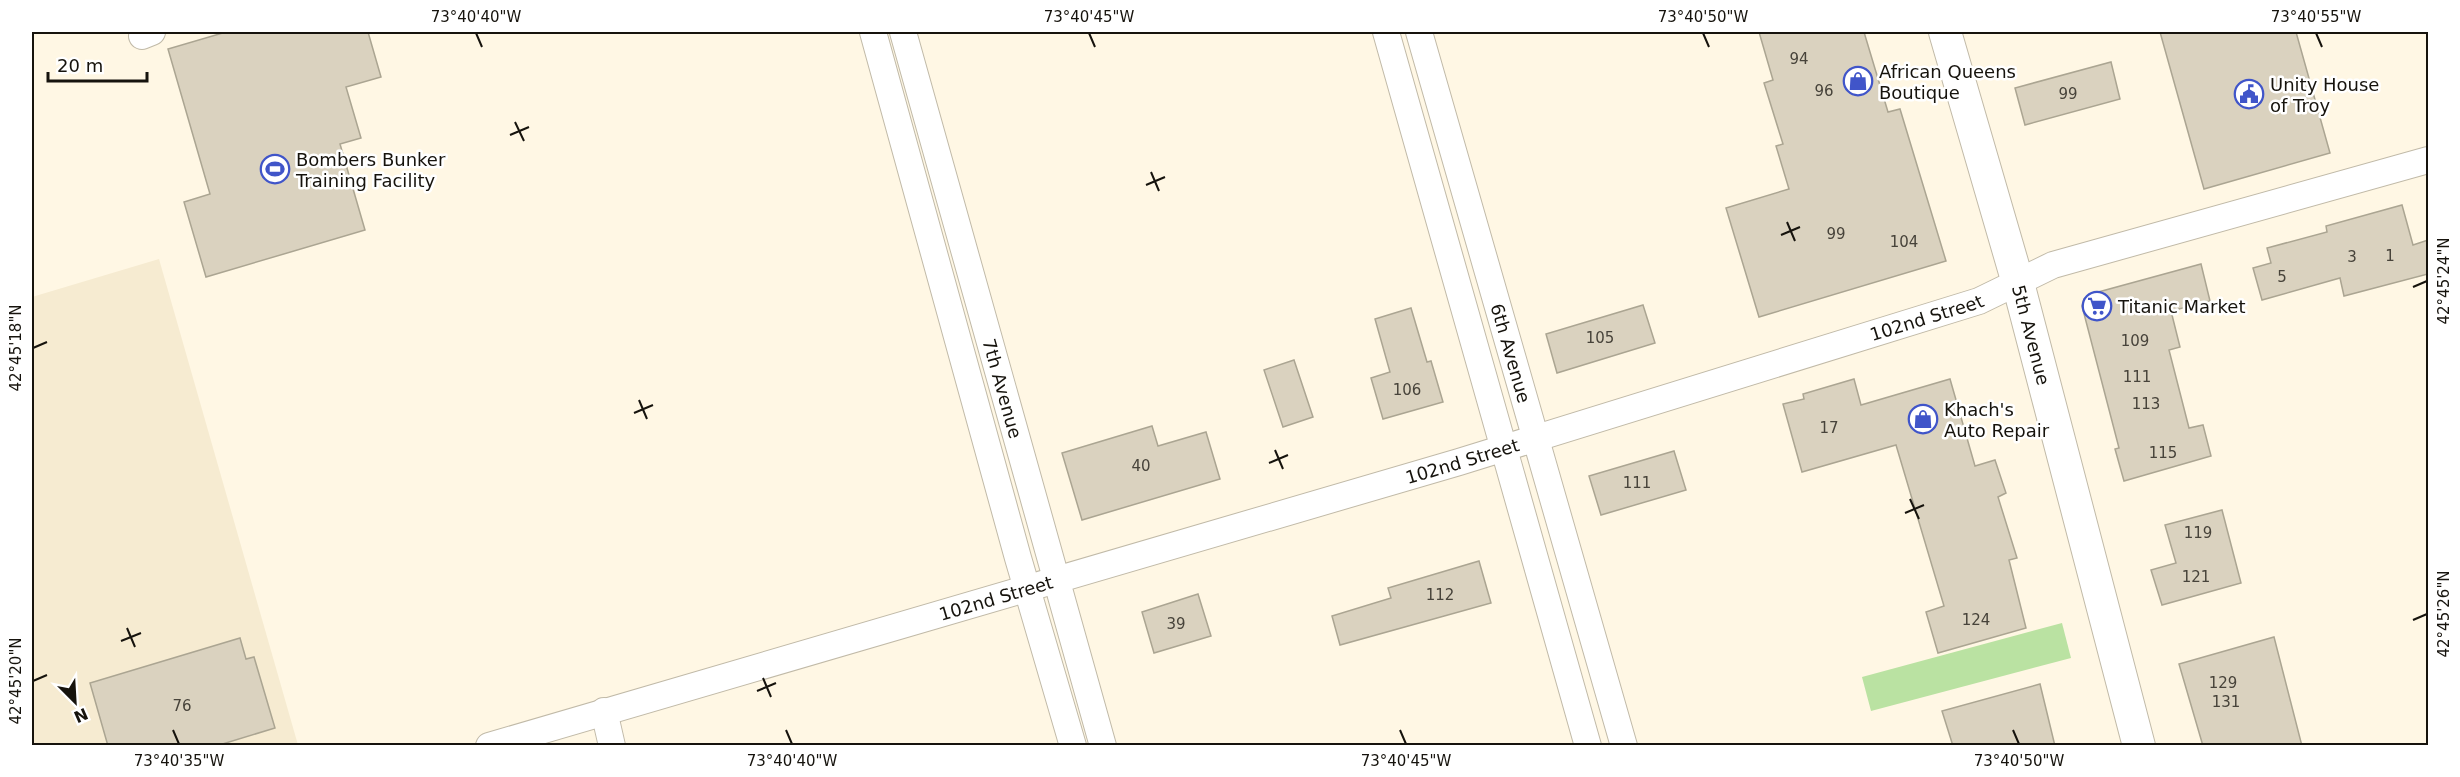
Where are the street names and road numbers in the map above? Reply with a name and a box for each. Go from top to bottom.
street label: 5th Avenue [2008,283,2055,387]
street label: 102nd Street [1867,290,1987,345]
street label: 6th Avenue [1487,301,1535,405]
street label: 7th Avenue [979,336,1027,441]
street label: 102nd Street [1403,434,1521,488]
street label: 102nd Street [936,571,1055,624]

